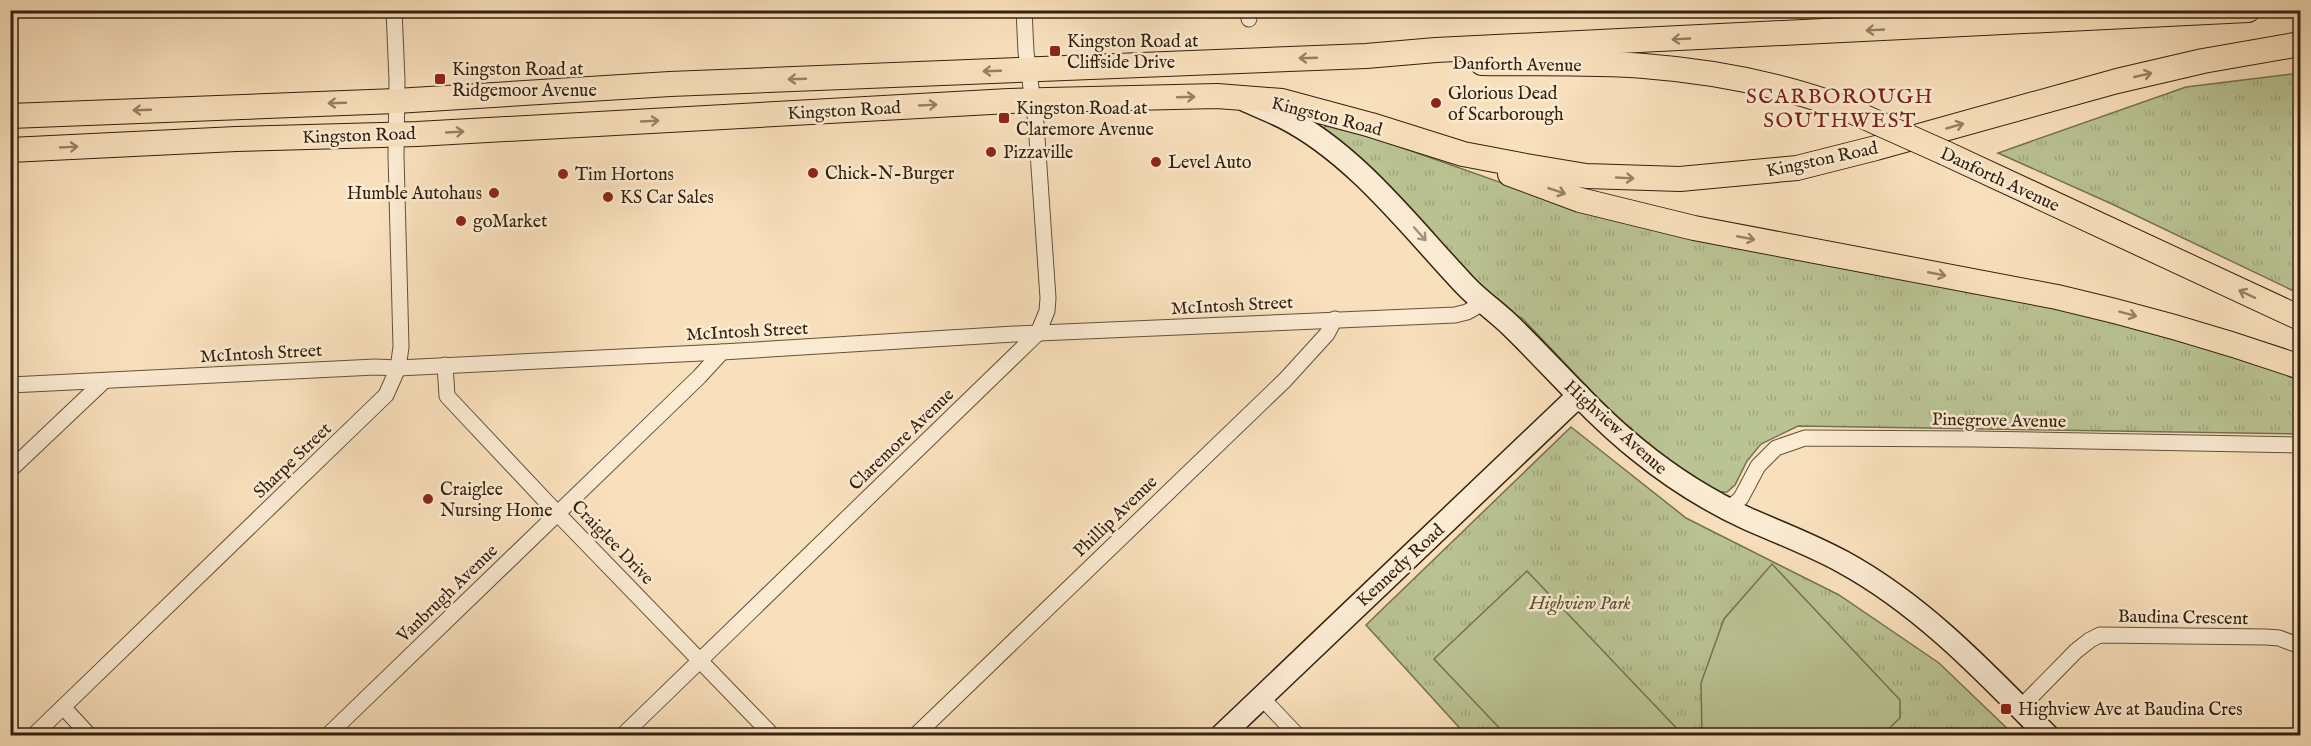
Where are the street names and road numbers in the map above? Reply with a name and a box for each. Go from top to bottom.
street label: Danforth Avenue [1452,53,1582,78]
street label: Kingston Road [1269,93,1385,142]
street label: Kingston Road [787,97,902,126]
street label: Kingston Road [302,123,417,150]
street label: Kingston Road [1764,137,1881,184]
street label: Danforth Avenue [1936,143,2063,218]
street label: McIntosh Street [1170,292,1294,321]
street label: McIntosh Street [685,318,809,347]
street label: McIntosh Street [199,340,323,369]
street label: Highview Avenue [1559,376,1671,481]
street label: Claremore Avenue [845,384,960,496]
street label: Pinegrove Avenue [1932,409,2066,434]
street label: Sharpe Street [249,418,337,504]
street label: Phillip Avenue [1069,471,1163,563]
street label: Craiglee Drive [566,496,658,590]
street label: Kennedy Road [1352,519,1450,613]
street label: Vanbrugh Avenue [392,540,503,649]
street label: Baudina Crescent [2118,606,2248,631]

